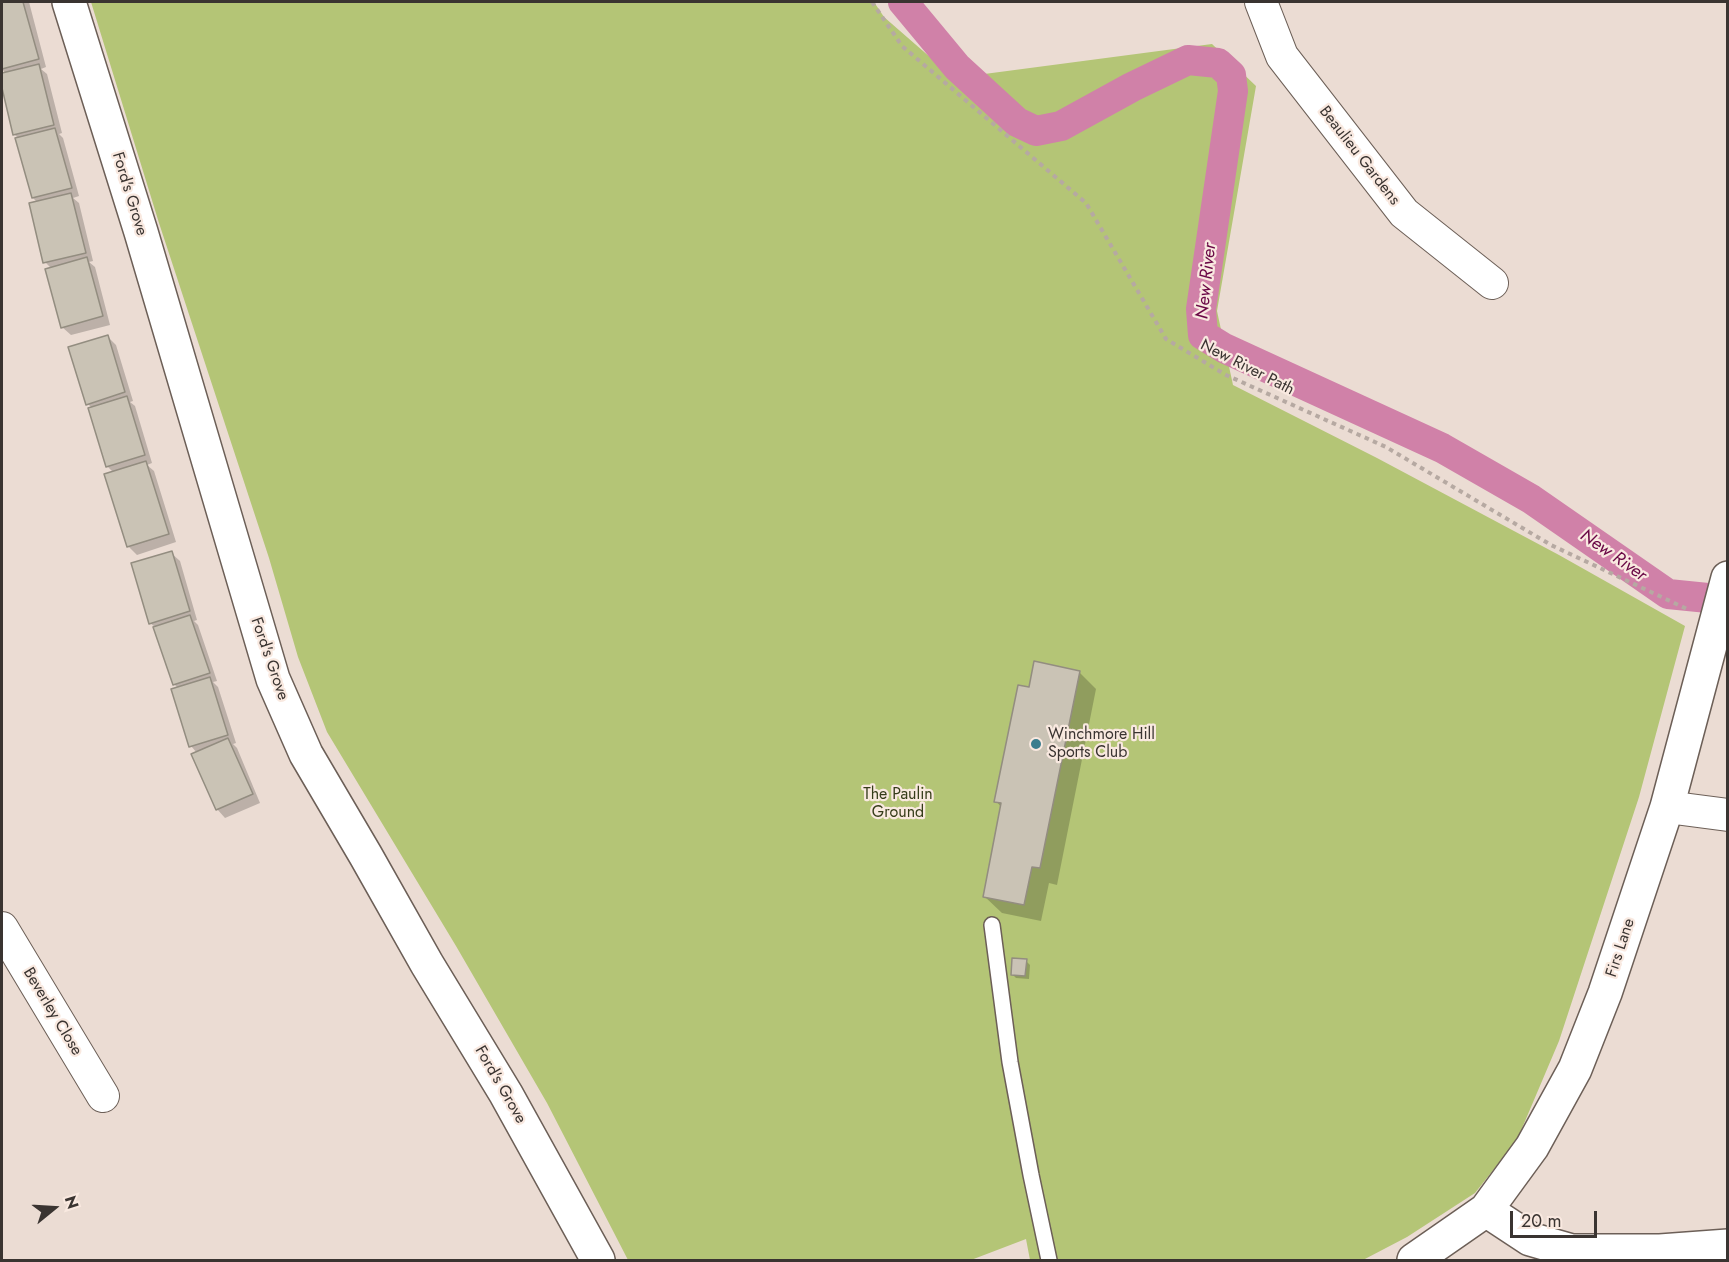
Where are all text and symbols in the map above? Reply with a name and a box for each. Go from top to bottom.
street label: Beaulieu Gardens [1314,103,1404,209]
street label: Ford's Grove [107,150,151,238]
water label: New River [1192,242,1222,320]
street label: New River Path [1197,336,1297,400]
water label: New River [1576,525,1650,587]
street label: Ford's Grove [246,615,292,703]
place label: Winchmore Hill Sports Club [1048,725,1155,763]
marker: Winchmore Hill Sports Club [1029,737,1043,751]
park label: The Paulin Ground [863,785,933,823]
street label: Firs Lane [1603,916,1639,980]
street label: Beverley Close [18,965,86,1059]
street label: Ford's Grove [470,1043,530,1127]
north arrow [24,1178,84,1238]
text: N [59,1193,84,1212]
scale bar [1513,1199,1600,1237]
text: 20 m [1521,1208,1561,1234]

